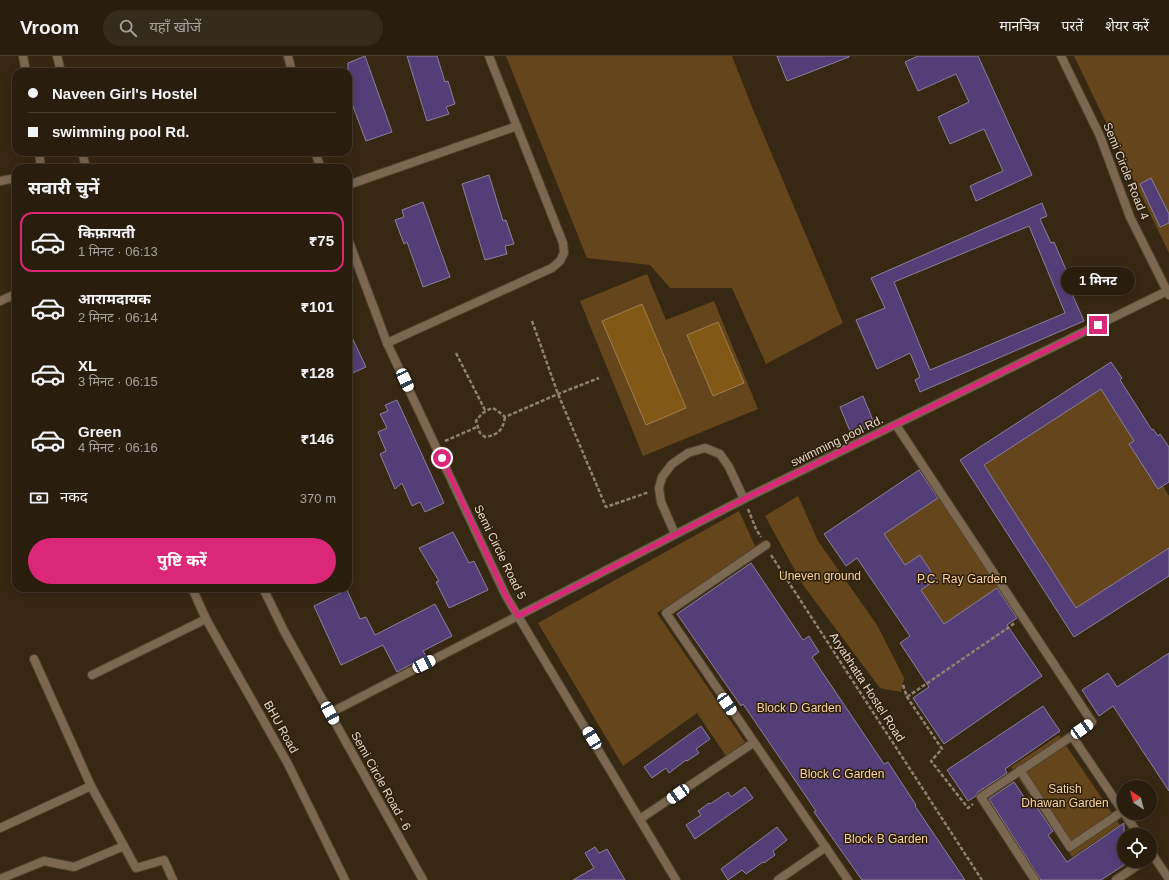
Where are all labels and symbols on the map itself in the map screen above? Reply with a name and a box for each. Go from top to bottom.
street label: Semi Circle Road 4 [1100,120,1152,222]
callout: 1 मिनट [1061,267,1135,295]
route end [1089,316,1107,334]
car [394,367,416,393]
street label: swimming pool Rd. [788,412,886,470]
route start [433,449,451,467]
street label: Semi Circle Road 5 [471,502,529,602]
park label: Uneven ground [779,569,861,583]
park label: P.C. Ray Garden [917,572,1007,586]
street label: Aryabhatta Hostel Road [826,630,908,744]
car [411,653,437,675]
car [715,691,739,717]
street label: BHU Road [261,699,301,755]
car [319,700,341,726]
park label: Block D Garden [757,701,841,715]
car [1069,717,1095,741]
car [581,725,603,751]
street label: Semi Circle Road - 6 [348,729,414,833]
park label: Block C Garden [800,767,884,781]
north arrow [1117,780,1157,820]
car [665,782,691,806]
park label: Satish Dhawan Garden [1021,782,1109,810]
park label: Block B Garden [844,832,928,846]

